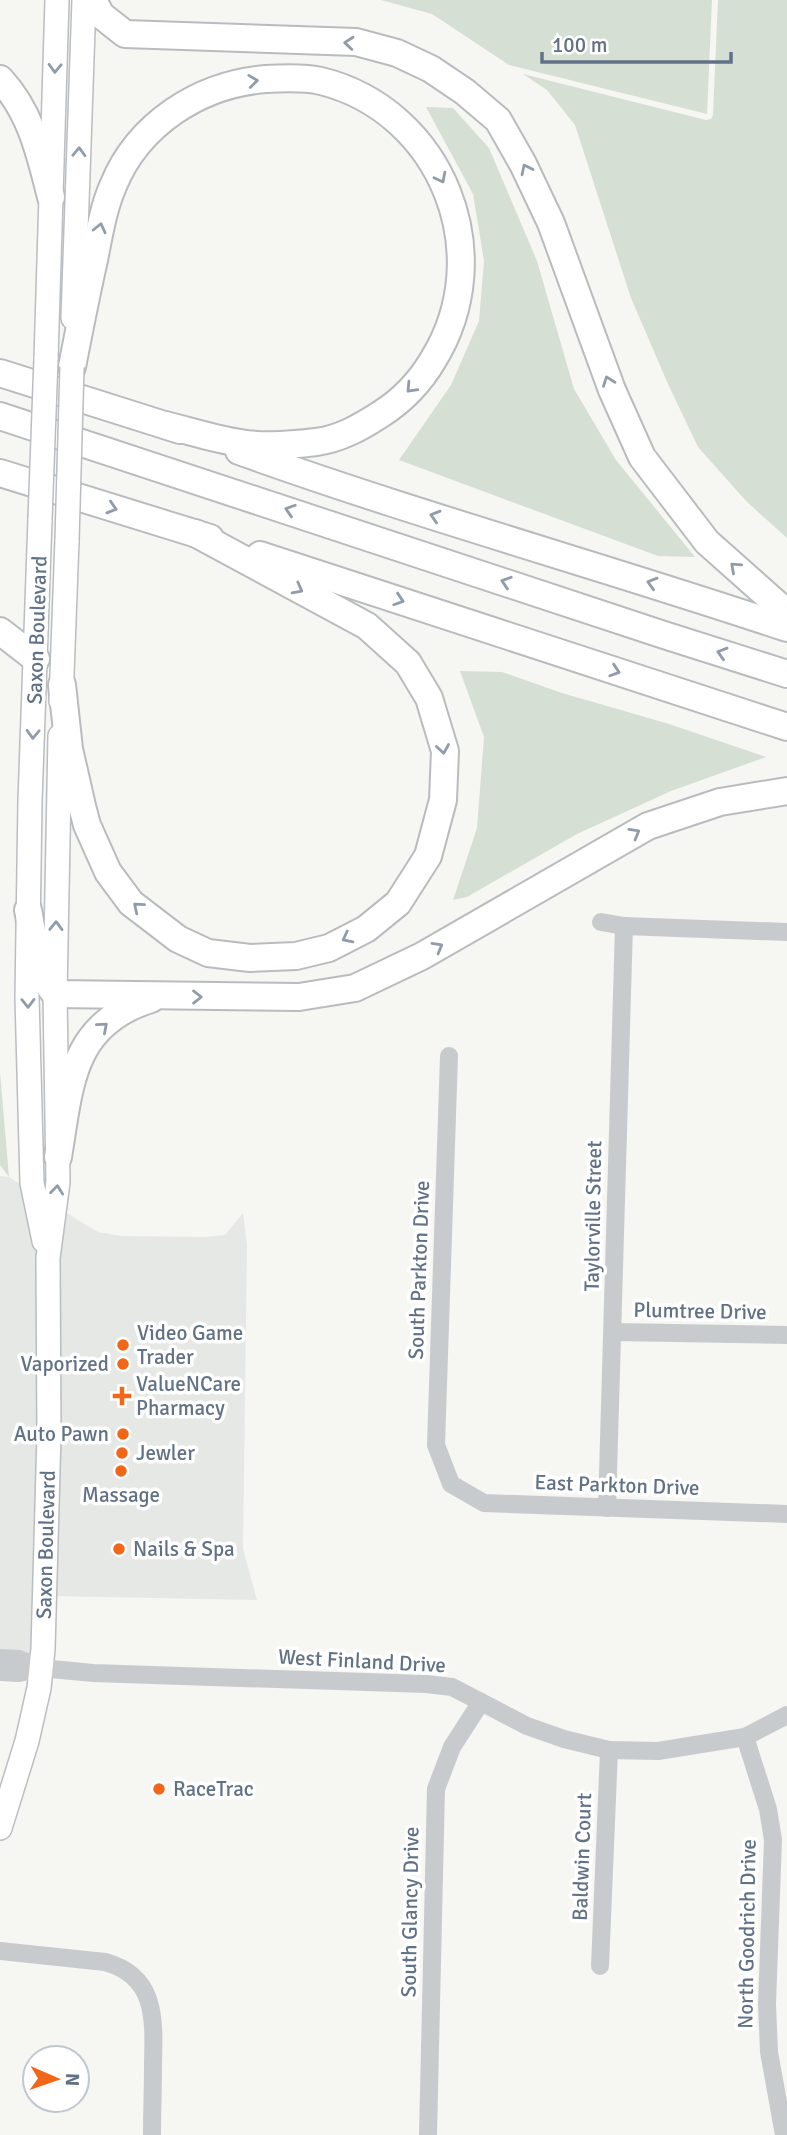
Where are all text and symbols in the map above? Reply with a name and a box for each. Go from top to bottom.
scale bar [542,21,731,65]
text: 100 m [552,32,607,58]
one-way arrow [343,36,354,51]
one-way arrow [47,63,63,74]
one-way arrow [247,73,258,88]
one-way arrow [71,146,86,157]
one-way arrow [520,164,534,176]
one-way arrow [432,171,446,183]
one-way arrow [92,222,107,234]
one-way arrow [603,375,617,387]
one-way arrow [407,380,420,393]
one-way arrow [106,499,118,514]
one-way arrow [284,504,296,519]
one-way arrow [429,510,441,525]
street label: Saxon Boulevard [21,555,53,705]
one-way arrow [730,563,743,575]
one-way arrow [500,576,512,591]
one-way arrow [647,577,659,592]
one-way arrow [291,581,303,594]
one-way arrow [393,592,405,607]
one-way arrow [716,647,728,662]
one-way arrow [609,663,621,677]
one-way arrow [25,728,40,739]
one-way arrow [435,743,450,755]
one-way arrow [628,829,641,842]
one-way arrow [133,903,146,915]
one-way arrow [48,920,64,931]
one-way arrow [342,930,354,944]
one-way arrow [430,942,443,955]
one-way arrow [191,989,202,1004]
one-way arrow [20,998,35,1009]
one-way arrow [95,1023,108,1035]
street label: Taylorville Street [579,1140,607,1292]
street label: South Parkton Drive [403,1180,435,1360]
one-way arrow [49,1184,64,1195]
street label: Plumtree Drive [633,1297,767,1325]
place label: Video Game Trader [137,1320,243,1370]
marker: Video Game Trader [115,1337,131,1353]
place label: Vaporized [21,1351,109,1377]
marker: Vaporized [115,1356,131,1372]
place label: ValueNCare Pharmacy [136,1371,241,1421]
marker: ValueNCare Pharmacy [114,1388,130,1404]
place label: Auto Pawn [14,1421,109,1447]
marker: Auto Pawn [115,1426,131,1442]
place label: Jewler [136,1440,195,1466]
marker: Jewler [114,1445,130,1461]
marker: Massage [113,1463,129,1479]
street label: East Parkton Drive [534,1469,700,1501]
street label: Saxon Boulevard [31,1470,61,1619]
place label: Massage [82,1482,160,1508]
place label: Nails & Spa [133,1536,235,1562]
marker: Nails & Spa [111,1541,127,1557]
street label: West Finland Drive [278,1644,446,1678]
place label: RaceTrac [173,1776,254,1802]
marker: RaceTrac [151,1781,167,1797]
street label: Baldwin Court [567,1792,597,1922]
street label: South Glancy Drive [396,1826,424,1998]
street label: North Goodrich Drive [732,1839,762,2029]
north arrow [21,2044,91,2114]
text: N [60,2073,84,2087]

